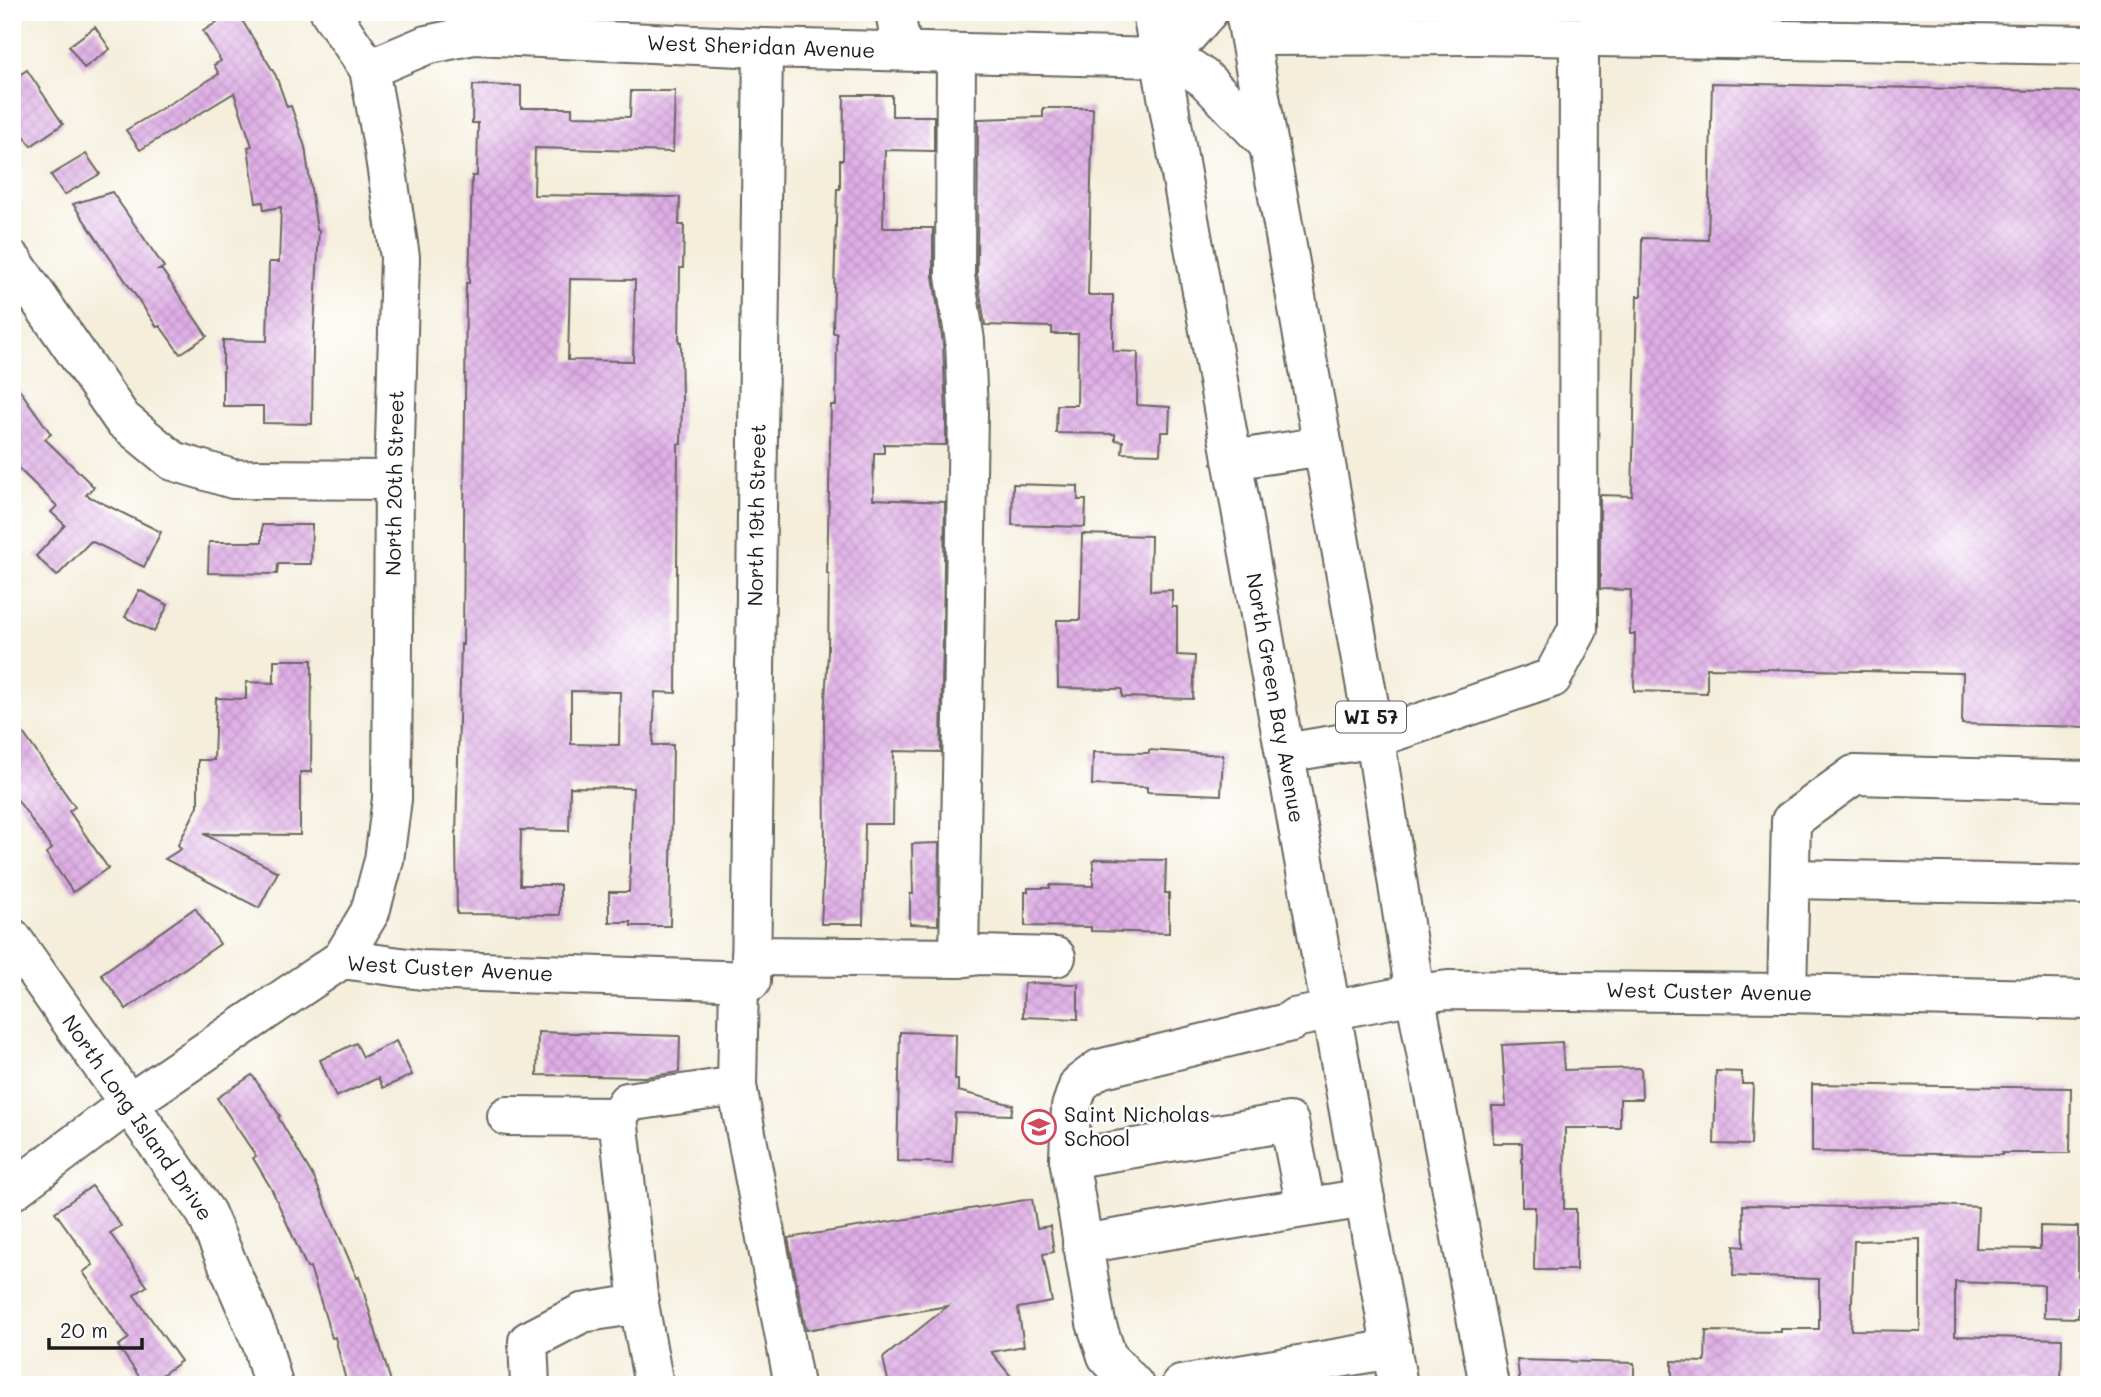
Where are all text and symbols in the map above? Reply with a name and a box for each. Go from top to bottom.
street label: West Sheridan Avenue [646,28,876,63]
street label: North 20th Street [378,390,409,576]
street label: North 19th Street [740,423,771,607]
street label: North Green Bay Avenue [1241,571,1312,825]
road number: WI 57 [1336,702,1406,732]
street label: West Custer Avenue [346,949,554,986]
street label: West Custer Avenue [1606,975,1812,1006]
street label: North Long Island Drive [57,1009,220,1225]
place label: Saint Nicholas School [1064,1100,1210,1151]
school or university icon: Saint Nicholas School [1020,1108,1058,1146]
scale bar [49,1306,142,1350]
text: 20 m [60,1316,108,1343]

